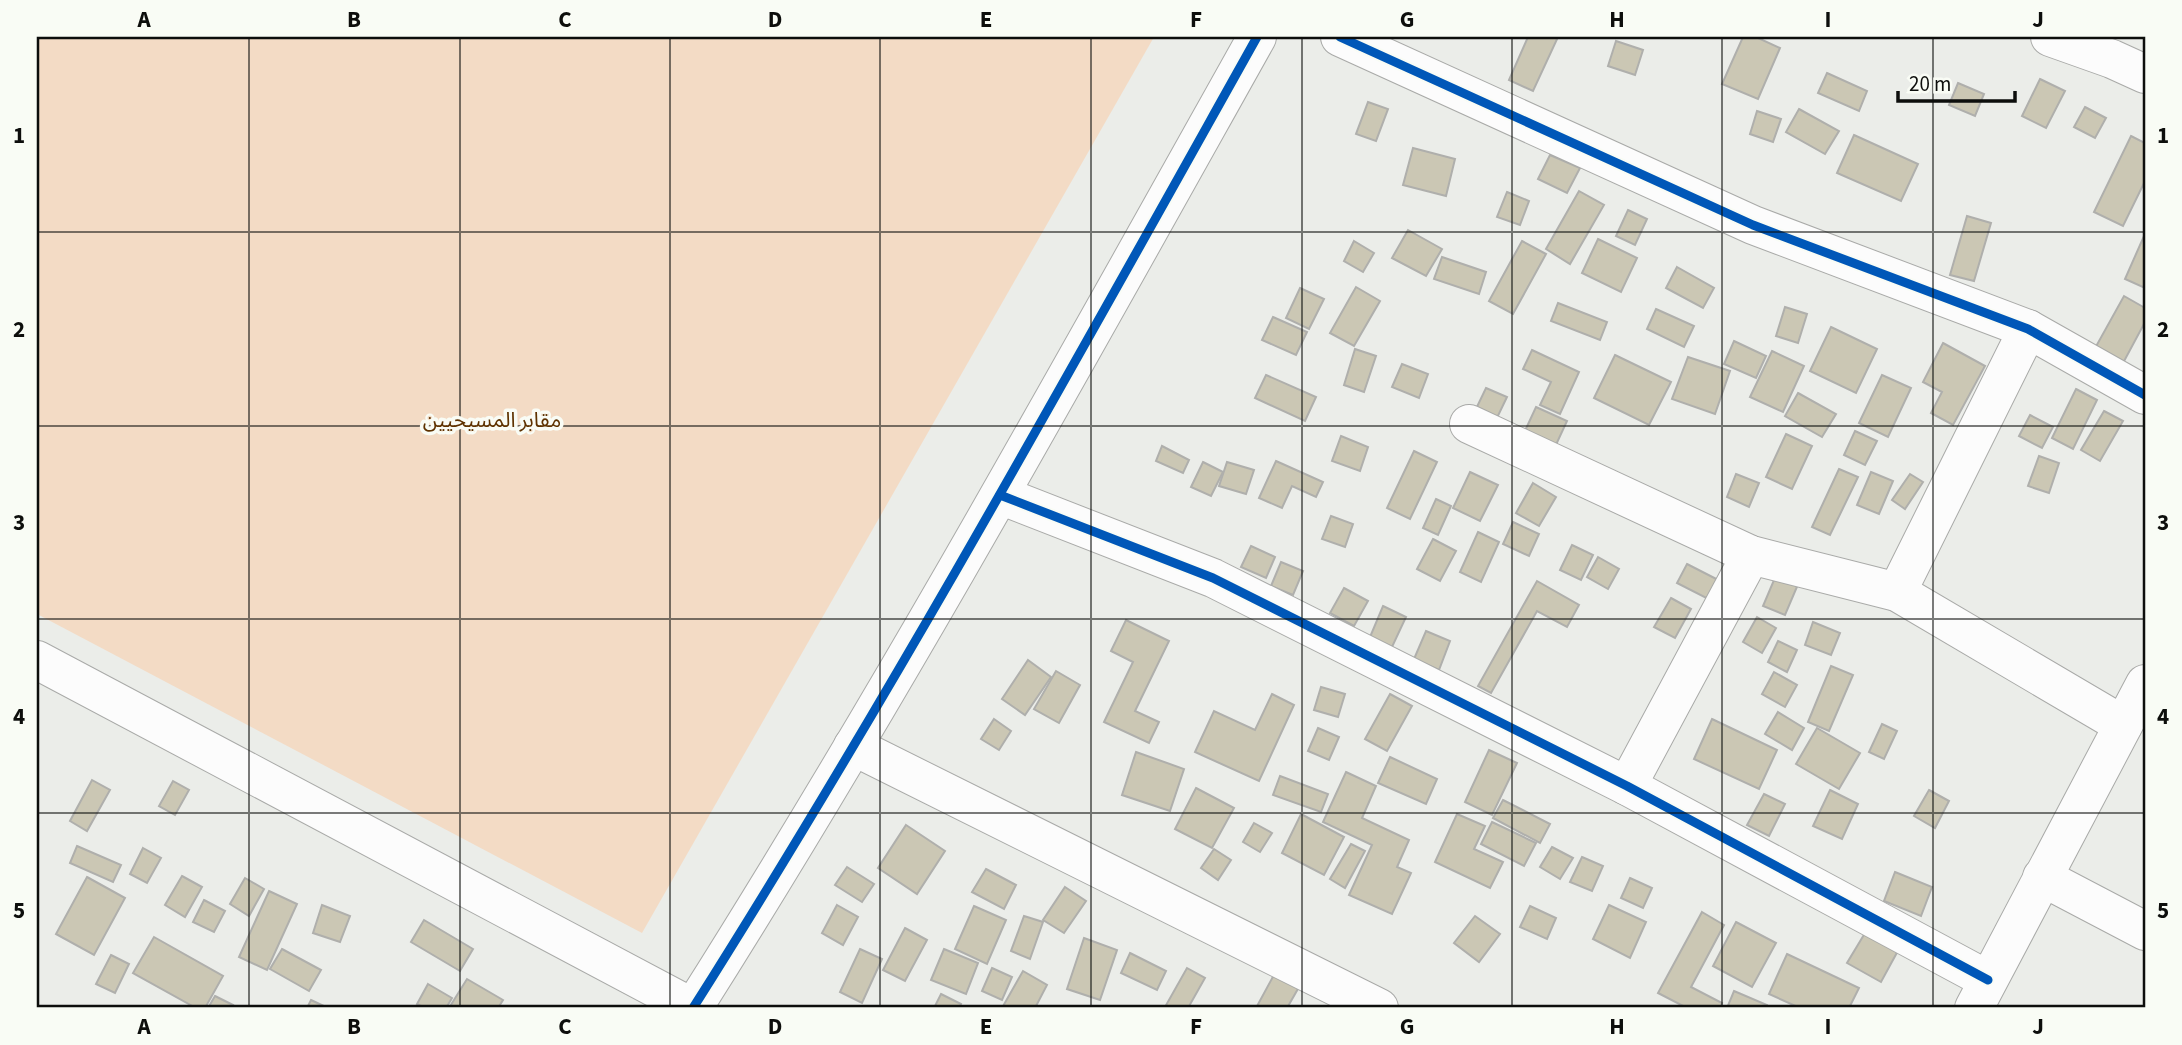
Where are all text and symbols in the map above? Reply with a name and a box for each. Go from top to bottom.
text: A [136,3,151,36]
text: B [347,3,361,36]
text: C [558,3,572,36]
text: D [768,3,782,36]
text: E [980,3,992,36]
text: F [1190,3,1202,36]
text: G [1400,3,1414,36]
text: H [1609,3,1625,36]
text: I [1825,3,1831,36]
text: J [2032,3,2044,36]
scale bar [1898,60,2016,104]
text: 20 m [1909,69,1951,99]
text: 1 [13,119,25,152]
text: 1 [2157,119,2169,152]
text: 2 [13,313,25,346]
text: 2 [2157,313,2169,346]
park label: مقابر المسيحيين [423,405,561,435]
text: 3 [13,506,25,539]
text: 3 [2157,506,2169,539]
text: 4 [13,700,25,733]
text: 4 [2157,700,2169,733]
text: 5 [13,894,25,927]
text: 5 [2157,894,2169,927]
text: A [136,1010,151,1043]
text: B [347,1010,361,1043]
text: C [558,1010,572,1043]
text: D [768,1010,782,1043]
text: E [980,1010,992,1043]
text: F [1190,1010,1202,1043]
text: G [1400,1010,1414,1043]
text: H [1609,1010,1625,1043]
text: I [1825,1010,1831,1043]
text: J [2032,1010,2044,1043]

